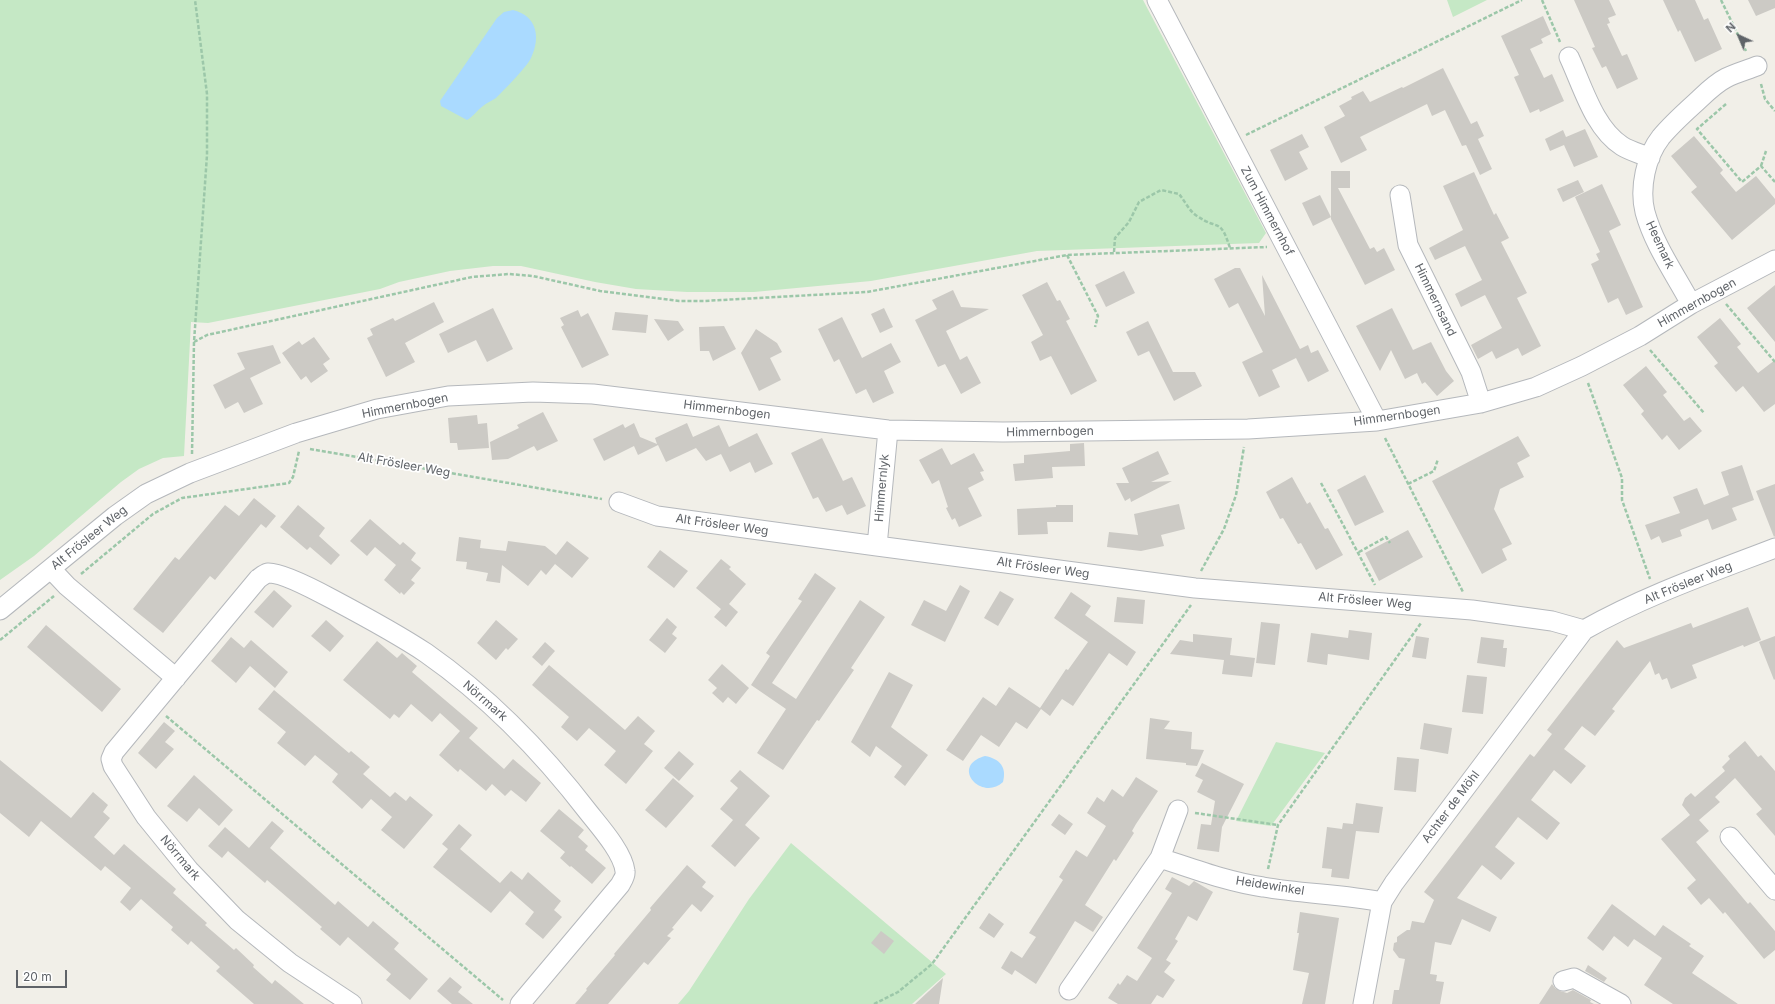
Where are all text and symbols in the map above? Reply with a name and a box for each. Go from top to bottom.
north arrow [1719,16,1759,56]
text: N [1723,19,1739,35]
street label: Zum Himmernhof [1237,164,1297,258]
street label: Heemark [1643,219,1677,271]
street label: Himmernsand [1411,261,1459,339]
street label: Himmernbogen [1655,275,1739,331]
street label: Himmernbogen [361,391,449,421]
street label: Himmernbogen [683,398,771,422]
street label: Himmernbogen [1353,403,1441,429]
street label: Himmernbogen [1006,424,1094,440]
street label: Alt Frösleer Weg [357,450,451,480]
street label: Himmernlyk [872,454,892,522]
street label: Alt Frösleer Weg [48,503,130,573]
street label: Alt Frösleer Weg [675,511,769,539]
street label: Alt Frösleer Weg [996,554,1090,582]
street label: Alt Frösleer Weg [1642,559,1734,607]
street label: Alt Frösleer Weg [1318,590,1412,612]
street label: Nörrmark [460,678,510,724]
street label: Achter de Möhl [1419,768,1483,846]
street label: Nörrmark [157,833,203,883]
street label: Heidewinkel [1235,873,1305,899]
scale bar [18,962,69,988]
text: 20 m [23,969,52,984]

